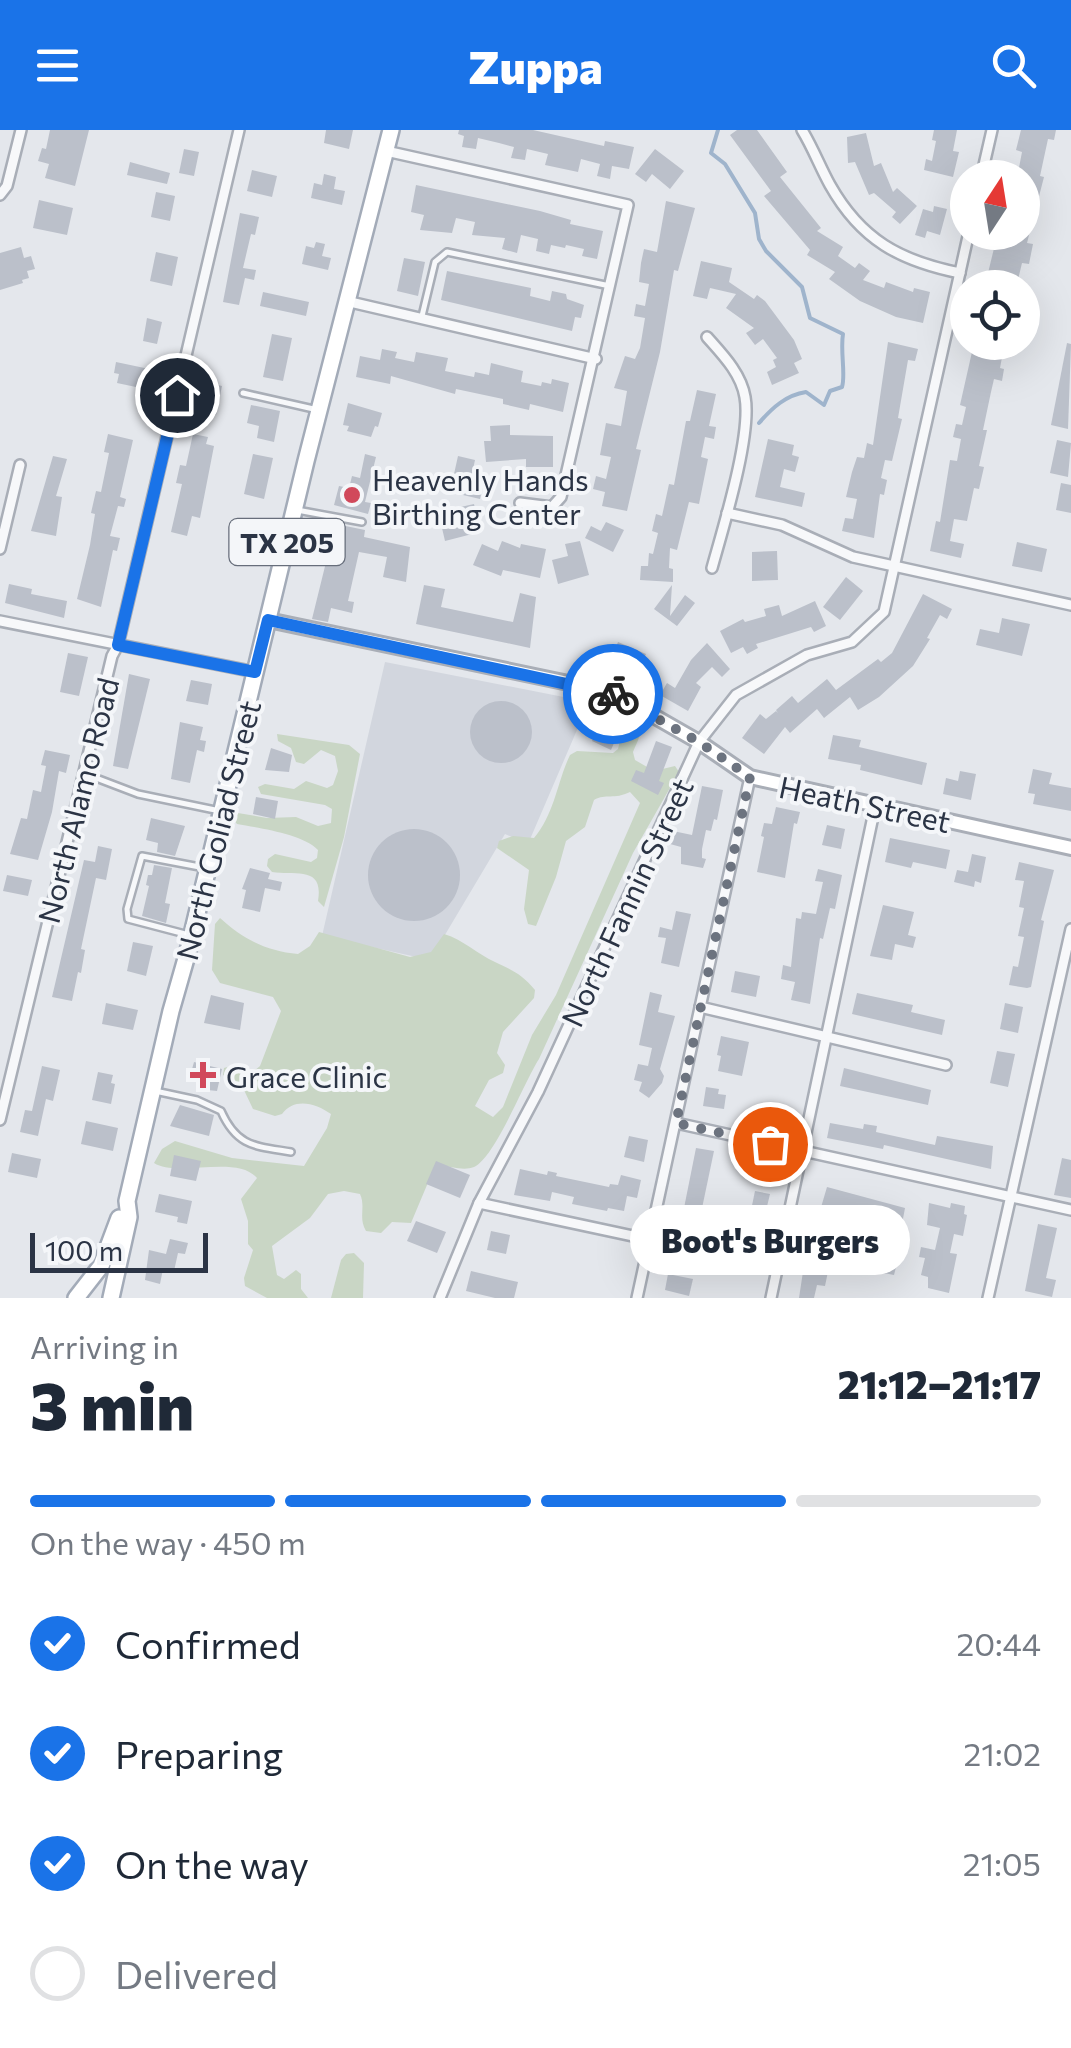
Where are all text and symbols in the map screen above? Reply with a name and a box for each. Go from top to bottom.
icon: menu [30,38,85,93]
text: Zuppa [468,38,603,93]
icon: search [986,38,1041,93]
north arrow [950,160,1040,250]
map controls [950,160,1040,360]
button: locate [950,270,1040,360]
pin [135,353,220,438]
icon: home [150,368,205,423]
place label: Heavenly Hands Birthing Center [372,460,589,531]
marker: Heavenly Hands Birthing Center [341,484,363,506]
road number: TX 205 [230,519,344,565]
courier [563,644,663,744]
icon: bike [586,667,641,722]
street label: North Alamo Road [29,673,125,927]
street label: North Goliad Street [167,696,267,964]
street label: Heath Street [776,767,954,839]
street label: North Fannin Street [552,772,700,1032]
place label: Grace Clinic [226,1057,387,1094]
marker: Grace Clinic [190,1062,216,1088]
pin [728,1102,813,1187]
icon: bag [743,1117,798,1172]
callout: Boot's Burgers [630,1204,910,1274]
text: Boot's Burgers [661,1220,879,1260]
scale bar [30,1228,208,1272]
text: 100 m [45,1233,123,1267]
text: Arriving in [30,1326,179,1366]
text: 21:12–21:17 [838,1360,1041,1407]
text: 3 min [30,1364,194,1443]
text: On the way · 450 m [30,1522,306,1562]
icon: check [30,1616,85,1671]
text: Confirmed [115,1620,301,1667]
text: 20:44 [957,1623,1041,1663]
icon: check [30,1726,85,1781]
text: Preparing [115,1730,283,1777]
text: 21:02 [963,1733,1041,1773]
icon: check [30,1836,85,1891]
text: On the way [115,1840,309,1887]
text: 21:05 [963,1843,1041,1883]
text: Delivered [115,1950,278,1997]

